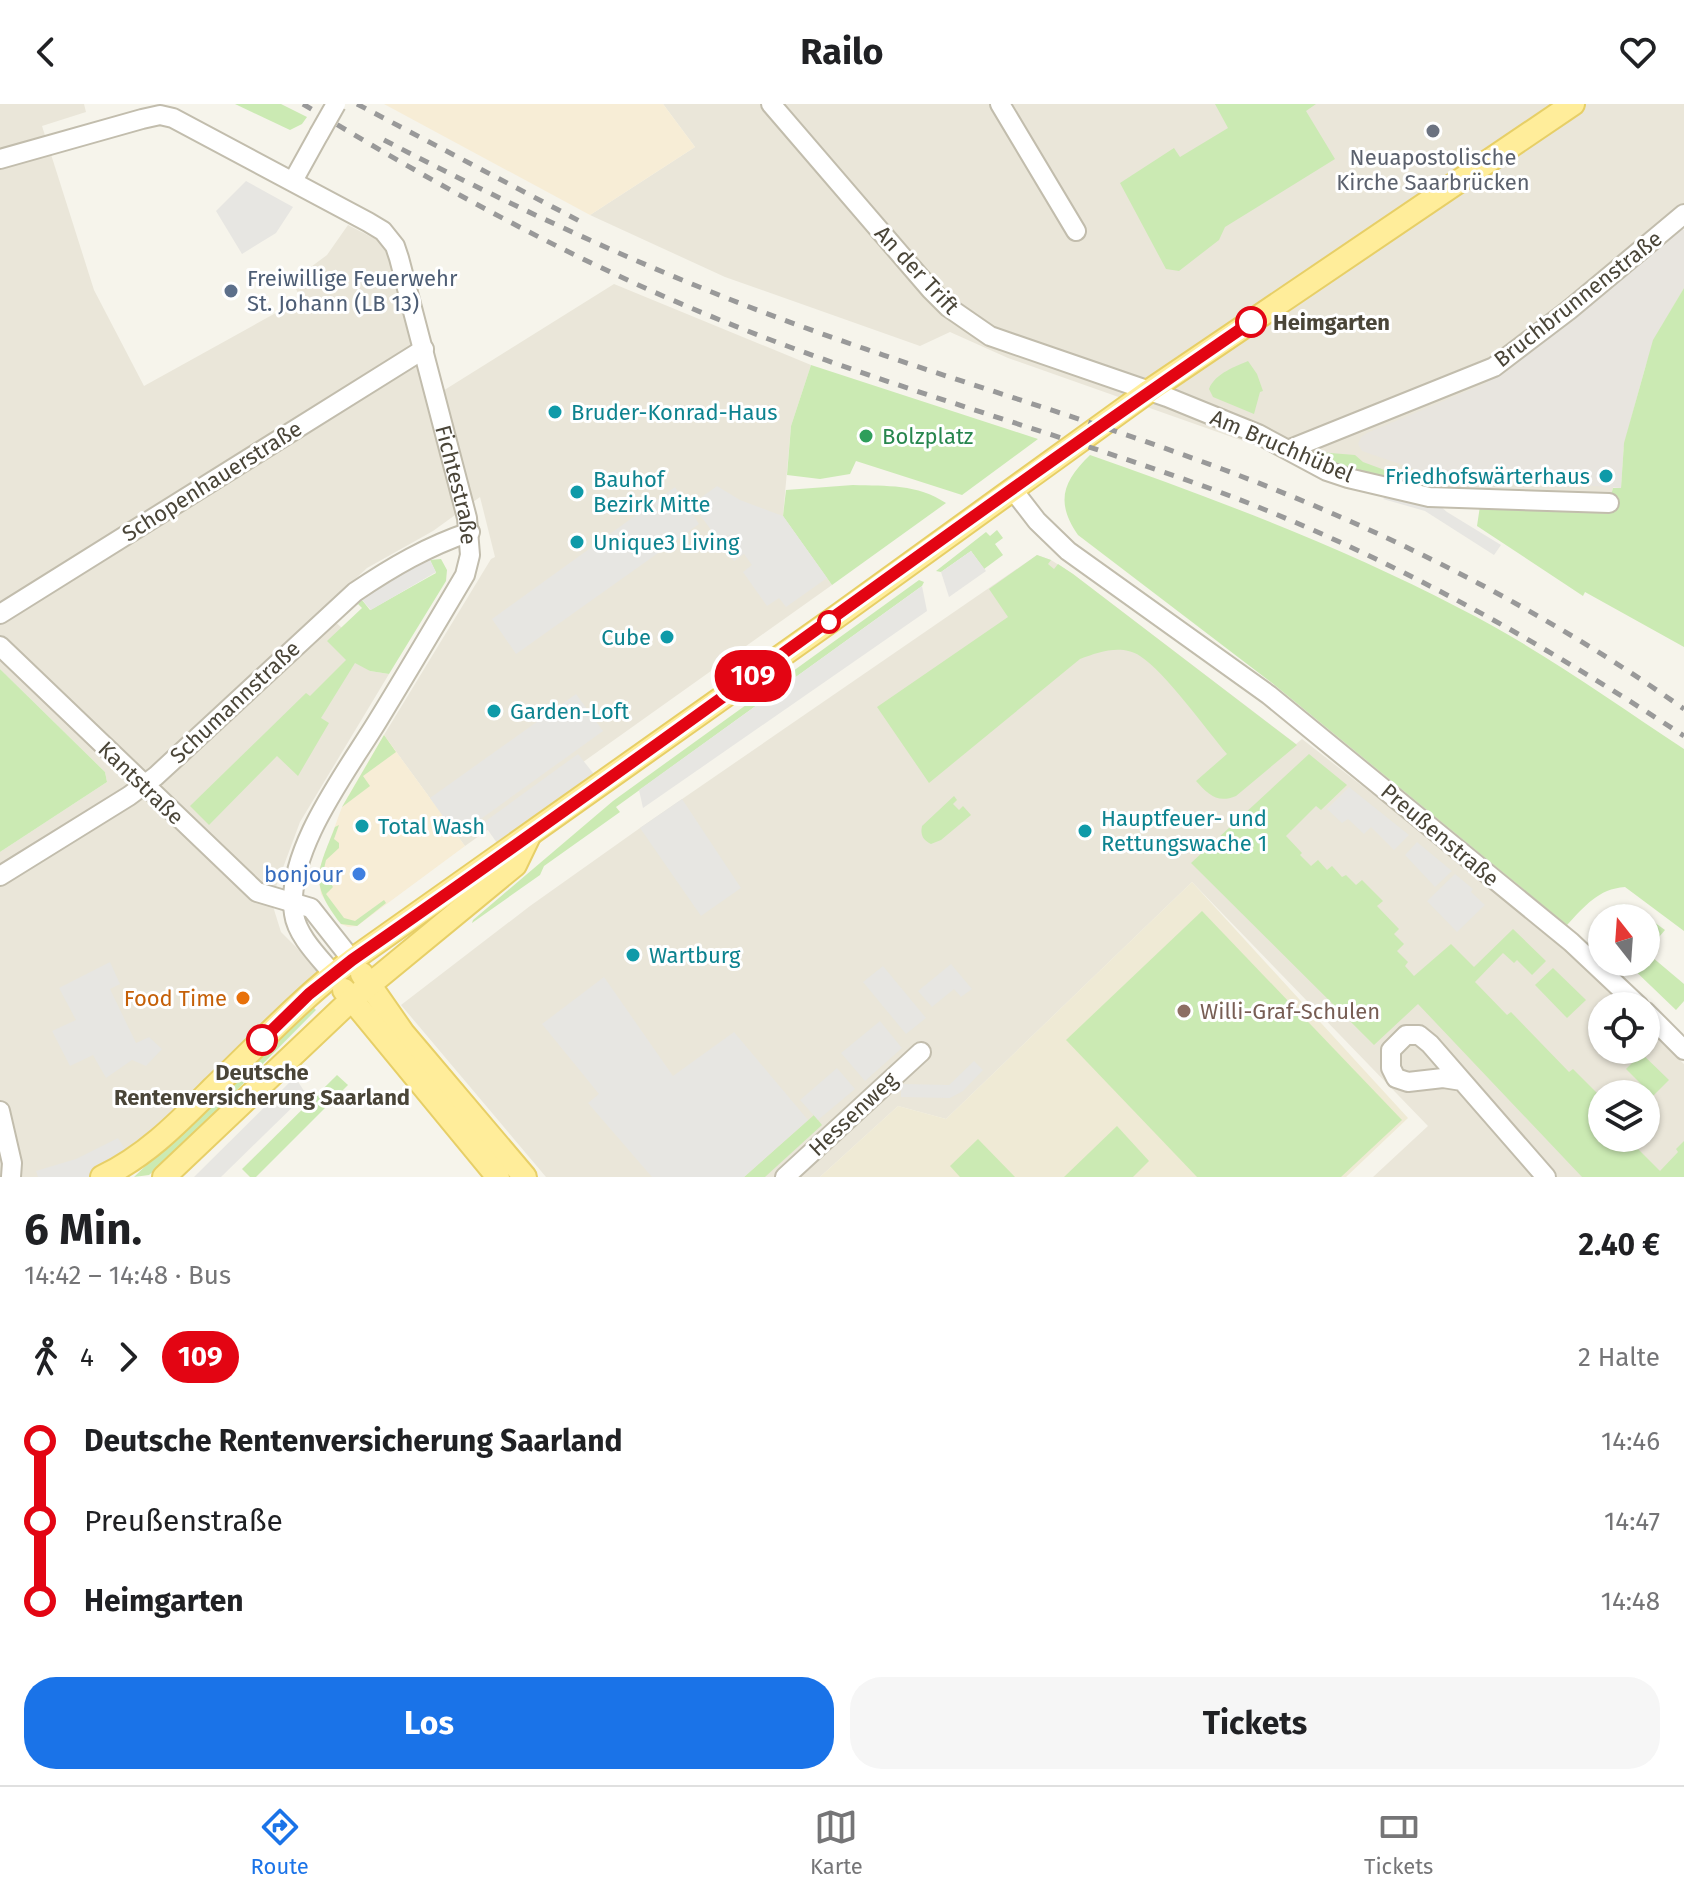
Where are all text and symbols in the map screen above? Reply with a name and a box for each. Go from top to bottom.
icon: back [24,30,68,74]
text: Railo [800,30,884,74]
icon: heart [1616,30,1660,74]
marker: Neuapostolische Kirche Saarbrücken [1424,122,1442,140]
place label: Neuapostolische Kirche Saarbrücken [1336,144,1530,196]
street label: An der Trift [869,220,965,320]
street label: Bruchbrunnenstraße [1488,225,1668,373]
place label: Freiwillige Feuerwehr St. Johann (LB 13) [247,265,458,317]
marker: Freiwillige Feuerwehr St. Johann (LB 13) [222,282,240,300]
marker: Heimgarten [1236,307,1266,337]
place label: Heimgarten [1273,309,1390,336]
place label: Bruder-Konrad-Haus [571,399,778,426]
marker: Bruder-Konrad-Haus [546,403,564,421]
street label: Am Bruchhübel [1207,404,1357,488]
street label: Schopenhauerstraße [117,415,307,547]
street label: Fichtestraße [430,422,483,546]
place label: Bolzplatz [882,423,973,450]
marker: Bolzplatz [857,427,875,445]
place label: Friedhofswärterhaus [1385,463,1590,490]
place label: Bauhof Bezirk Mitte [593,466,710,518]
marker: Friedhofswärterhaus [1597,467,1615,485]
marker: Bauhof Bezirk Mitte [568,483,586,501]
place label: Unique3 Living [593,529,740,556]
marker: Unique3 Living [568,533,586,551]
unlabelled marker [818,611,840,633]
place label: Cube [601,624,651,651]
marker: Cube [658,628,676,646]
street label: Schumannstraße [164,635,306,769]
line badge: 109 [707,650,799,702]
text: 109 [731,659,775,692]
place label: Garden-Loft [510,698,629,725]
marker: Garden-Loft [485,702,503,720]
street label: Kantstraße [93,736,189,830]
street label: Preußenstraße [1375,778,1505,892]
place label: Hauptfeuer- und Rettungswache 1 [1101,805,1267,857]
place label: Total Wash [378,813,485,840]
marker: Total Wash [353,817,371,835]
marker: Hauptfeuer- und Rettungswache 1 [1076,822,1094,840]
place label: bonjour [264,861,343,888]
marker: bonjour [350,865,368,883]
north arrow [1588,904,1660,976]
map controls [1588,904,1660,1152]
place label: Wartburg [649,942,741,969]
marker: Wartburg [624,946,642,964]
place label: Food Time [124,985,227,1012]
marker: Food Time [234,989,252,1007]
button: locate [1588,992,1660,1064]
place label: Willi-Graf-Schulen [1200,998,1380,1025]
marker: Willi-Graf-Schulen [1175,1002,1193,1020]
marker: Deutsche Rentenversicherung Saarland [247,1025,277,1055]
place label: Deutsche Rentenversicherung Saarland [114,1059,410,1111]
street label: Hessenweg [803,1066,903,1162]
button: layers [1588,1080,1660,1152]
text: 6 Min. [24,1203,142,1256]
text: 2.40 € [1579,1227,1660,1263]
text: 14:42 – 14:48 · Bus [24,1260,231,1291]
icon: walk [24,1335,68,1379]
icon: forward [106,1335,150,1379]
text: 109 [178,1340,223,1373]
text: 4 [80,1342,94,1373]
text: 2 Halte [1578,1342,1660,1373]
text: Deutsche Rentenversicherung Saarland [84,1423,622,1459]
text: 14:46 [1601,1426,1660,1457]
text: Preußenstraße [84,1503,283,1539]
text: 14:47 [1604,1506,1660,1537]
text: Heimgarten [84,1583,244,1619]
text: 14:48 [1601,1586,1660,1617]
button: Los [24,1677,834,1769]
button: Tickets [850,1677,1660,1769]
tab: Route [251,1805,309,1880]
tab: Karte [810,1805,863,1880]
tab: Tickets [1364,1805,1433,1880]

